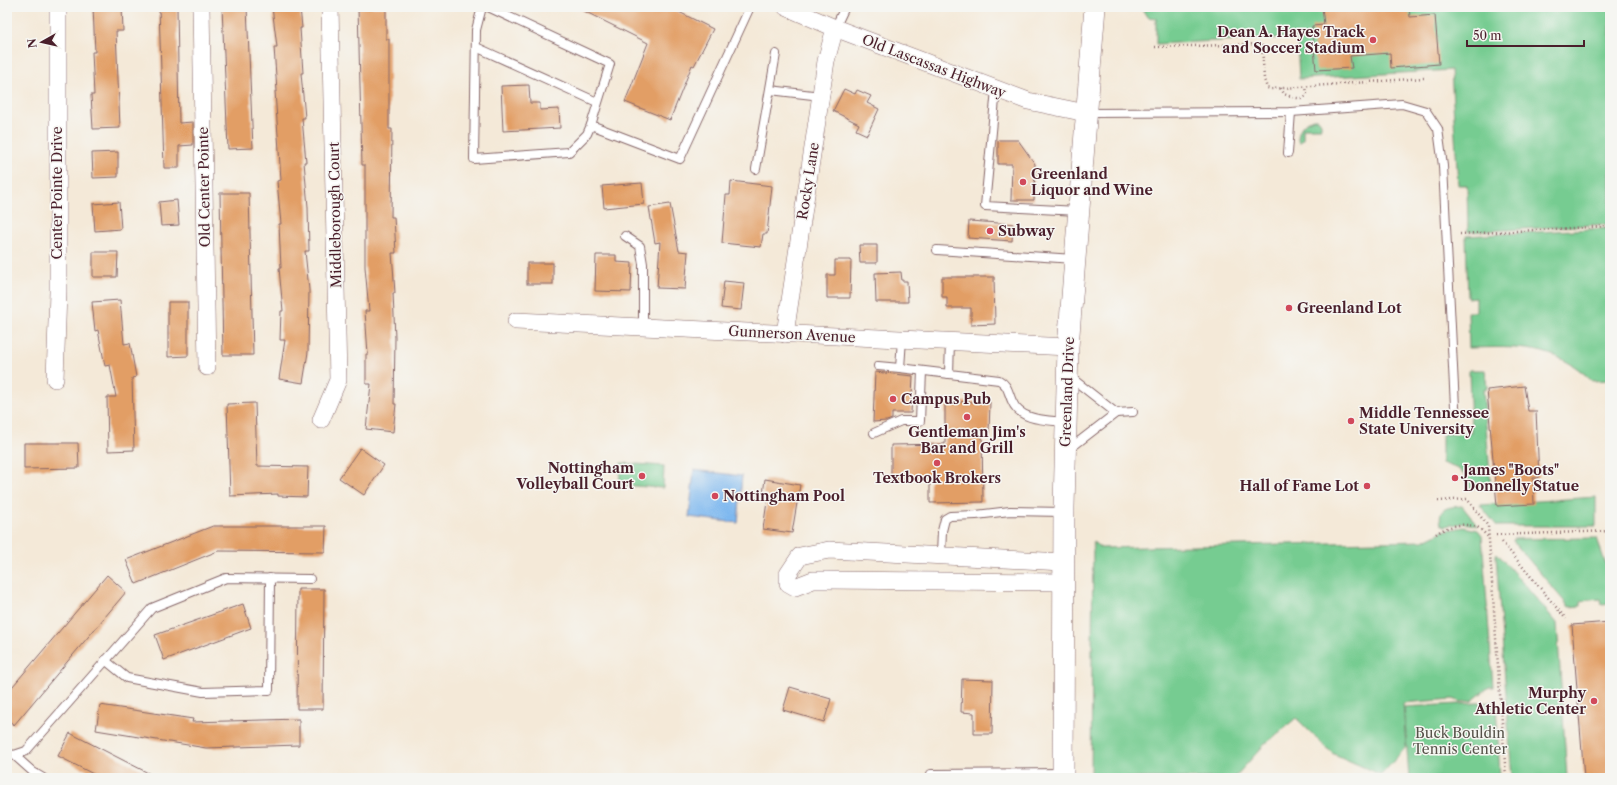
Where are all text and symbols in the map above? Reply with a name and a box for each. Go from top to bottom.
north arrow [22,22,62,62]
scale bar [1467,22,1584,48]
place label: Dean A. Hayes Track and Soccer Stadium [1217,23,1366,57]
text: 50 m [1473,28,1502,43]
street label: Old Lascassas Highway [859,30,1009,102]
marker: Dean A. Hayes Track and Soccer Stadium [1368,35,1378,45]
text: N [24,37,40,49]
street label: Center Pointe Drive [48,126,66,259]
street label: Old Center Pointe [194,126,214,248]
street label: Rocky Lane [793,141,823,221]
street label: Middleborough Court [325,142,345,288]
place label: Greenland Liquor and Wine [1031,165,1153,199]
marker: Greenland Liquor and Wine [1018,177,1028,187]
place label: Subway [998,222,1055,240]
marker: Subway [985,226,995,236]
place label: Greenland Lot [1297,299,1402,317]
marker: Greenland Lot [1284,303,1294,313]
street label: Gunnerson Avenue [728,322,856,346]
street label: Greenland Drive [1056,336,1078,447]
place label: Campus Pub [901,390,991,408]
marker: Campus Pub [888,394,898,404]
place label: Middle Tennessee State University [1359,404,1489,438]
marker: Gentleman Jim's Bar and Grill [962,412,972,422]
marker: Middle Tennessee State University [1346,416,1356,426]
place label: Gentleman Jim's Bar and Grill [908,423,1026,457]
marker: Textbook Brokers [932,458,942,468]
place label: Nottingham Volleyball Court [516,459,634,493]
place label: James "Boots" Donnelly Statue [1460,461,1579,495]
place label: Textbook Brokers [873,469,1001,487]
marker: Nottingham Volleyball Court [637,471,647,481]
marker: James "Boots" Donnelly Statue [1450,473,1460,483]
place label: Hall of Fame Lot [1240,477,1359,495]
marker: Hall of Fame Lot [1362,481,1372,491]
place label: Nottingham Pool [723,487,845,505]
marker: Nottingham Pool [710,491,720,501]
place label: Murphy Athletic Center [1474,684,1586,718]
marker: Murphy Athletic Center [1589,696,1599,706]
park label: Buck Bouldin Tennis Center [1413,724,1507,758]

